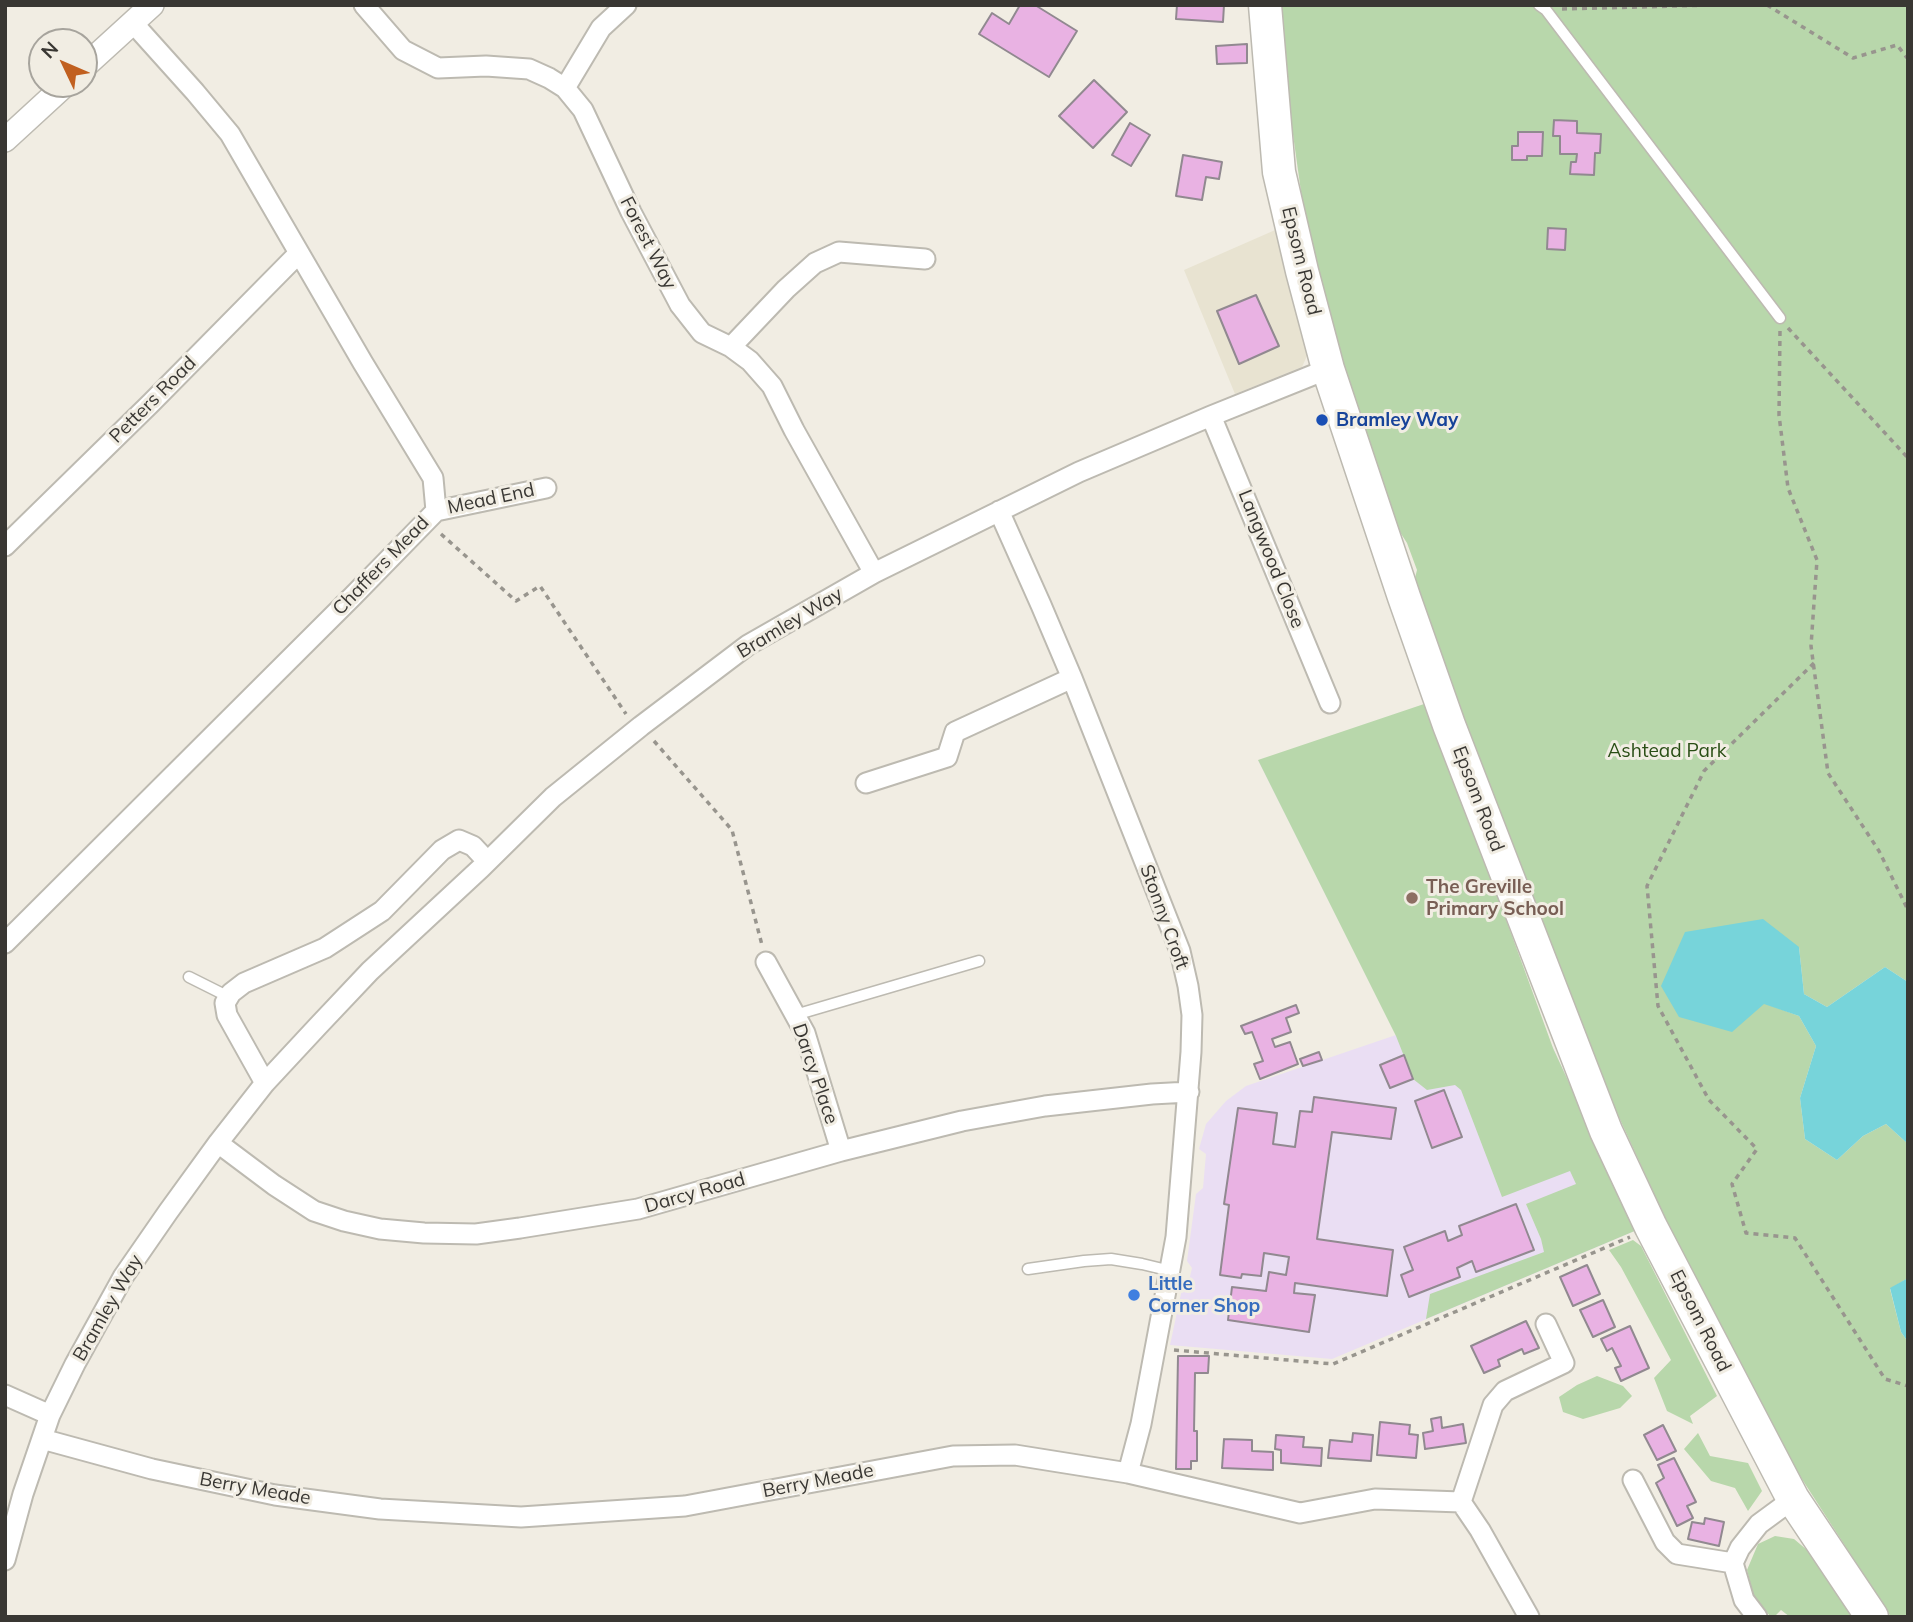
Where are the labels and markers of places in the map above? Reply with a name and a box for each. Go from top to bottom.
place label: Bramley Way [1336,409,1458,431]
marker: Bramley Way [1314,412,1330,428]
place label: The Greville Primary School [1426,876,1564,920]
marker: The Greville Primary School [1404,890,1420,906]
place label: Little Corner Shop [1148,1273,1260,1317]
marker: Little Corner Shop [1126,1287,1142,1303]

